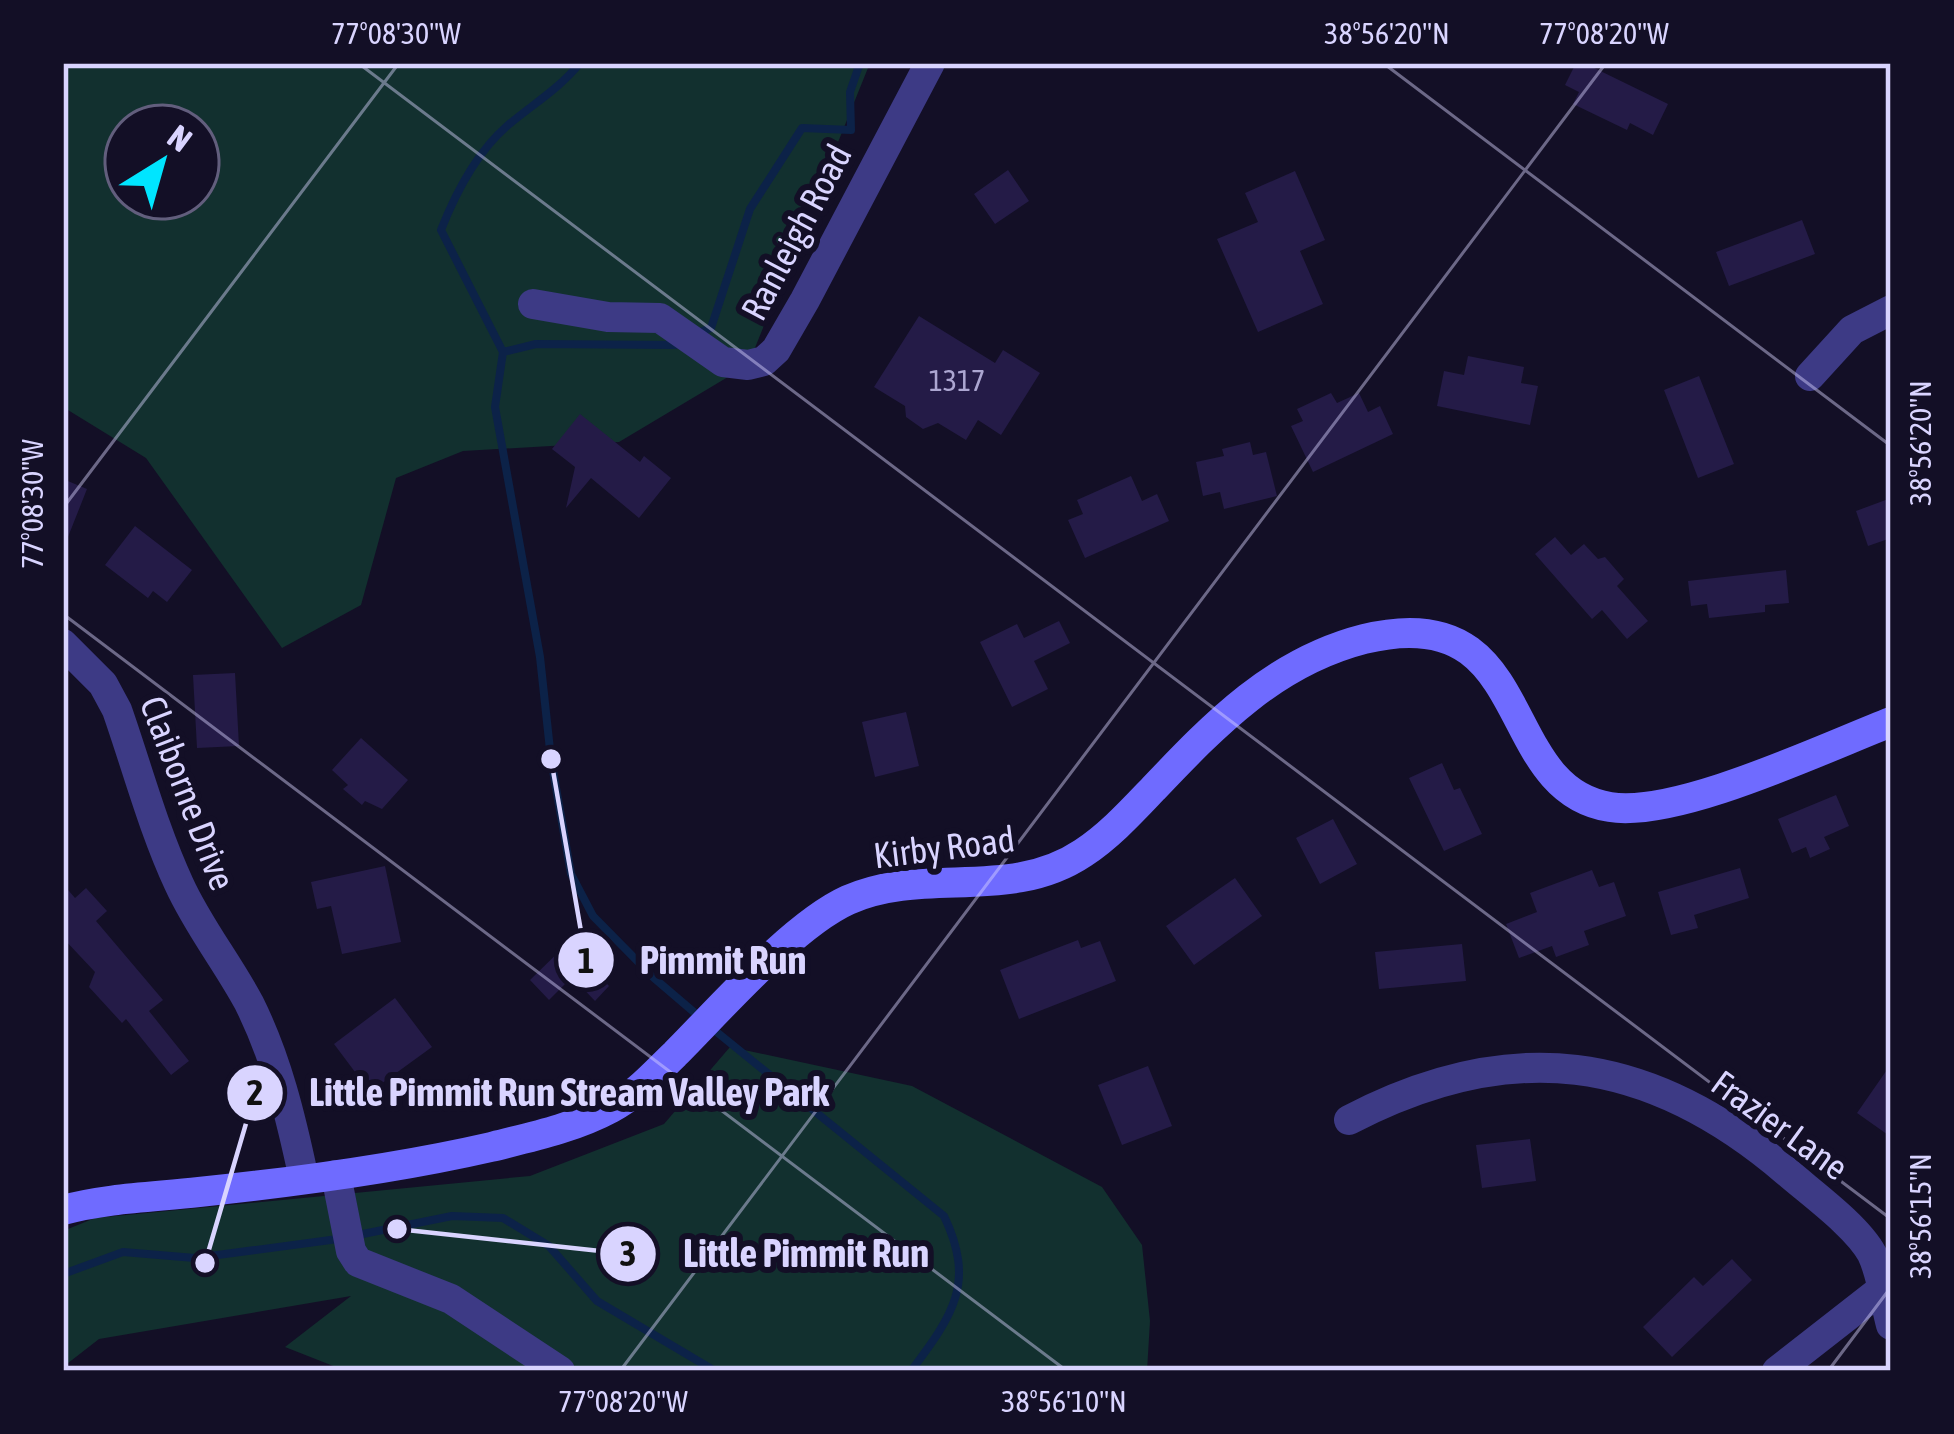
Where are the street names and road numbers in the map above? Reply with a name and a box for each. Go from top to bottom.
street label: Ranleigh Road [732,137,860,327]
street label: Claiborne Drive [132,690,244,896]
street label: Kirby Road [871,818,1017,876]
street label: Frazier Lane [1704,1062,1856,1188]

